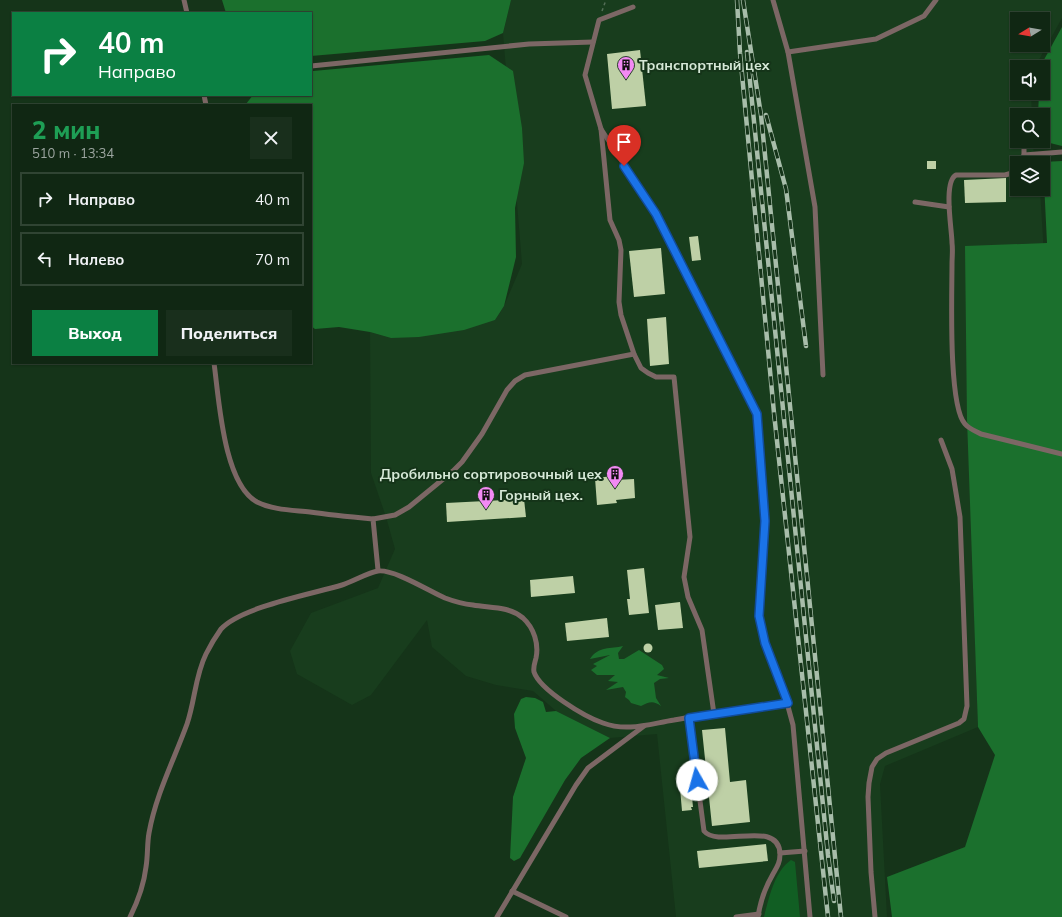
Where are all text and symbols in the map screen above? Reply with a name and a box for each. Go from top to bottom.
north arrow [1010,12,1050,52]
map controls [1010,12,1050,196]
text: 40 m [98,25,164,60]
icon: right [32,28,84,80]
building icon: Транспортный цех [616,55,636,80]
place label: Транспортный цех [639,56,770,74]
text: Направо [98,60,176,83]
button: sound [1010,60,1050,100]
button: search [1010,108,1050,148]
text: 2 мин [32,115,100,145]
button: close [250,117,292,159]
pin [607,125,641,166]
icon: arrive [613,131,635,153]
text: 510 m · 13:34 [32,145,114,161]
button: layers [1010,156,1050,196]
icon: right [34,188,56,210]
text: Направо [68,190,135,209]
text: 40 m [255,190,290,209]
icon: left [34,248,56,270]
text: Налево [68,250,124,269]
text: 70 m [255,250,290,269]
button: Выход [32,310,158,356]
button: Поделиться [166,310,292,356]
building icon: Дробильно сортировочный цех [605,464,625,489]
place label: Дробильно сортировочный цех [380,465,602,483]
building icon: Горный цех. [476,485,496,510]
place label: Горный цех. [499,486,583,504]
position arrow [676,759,718,801]

